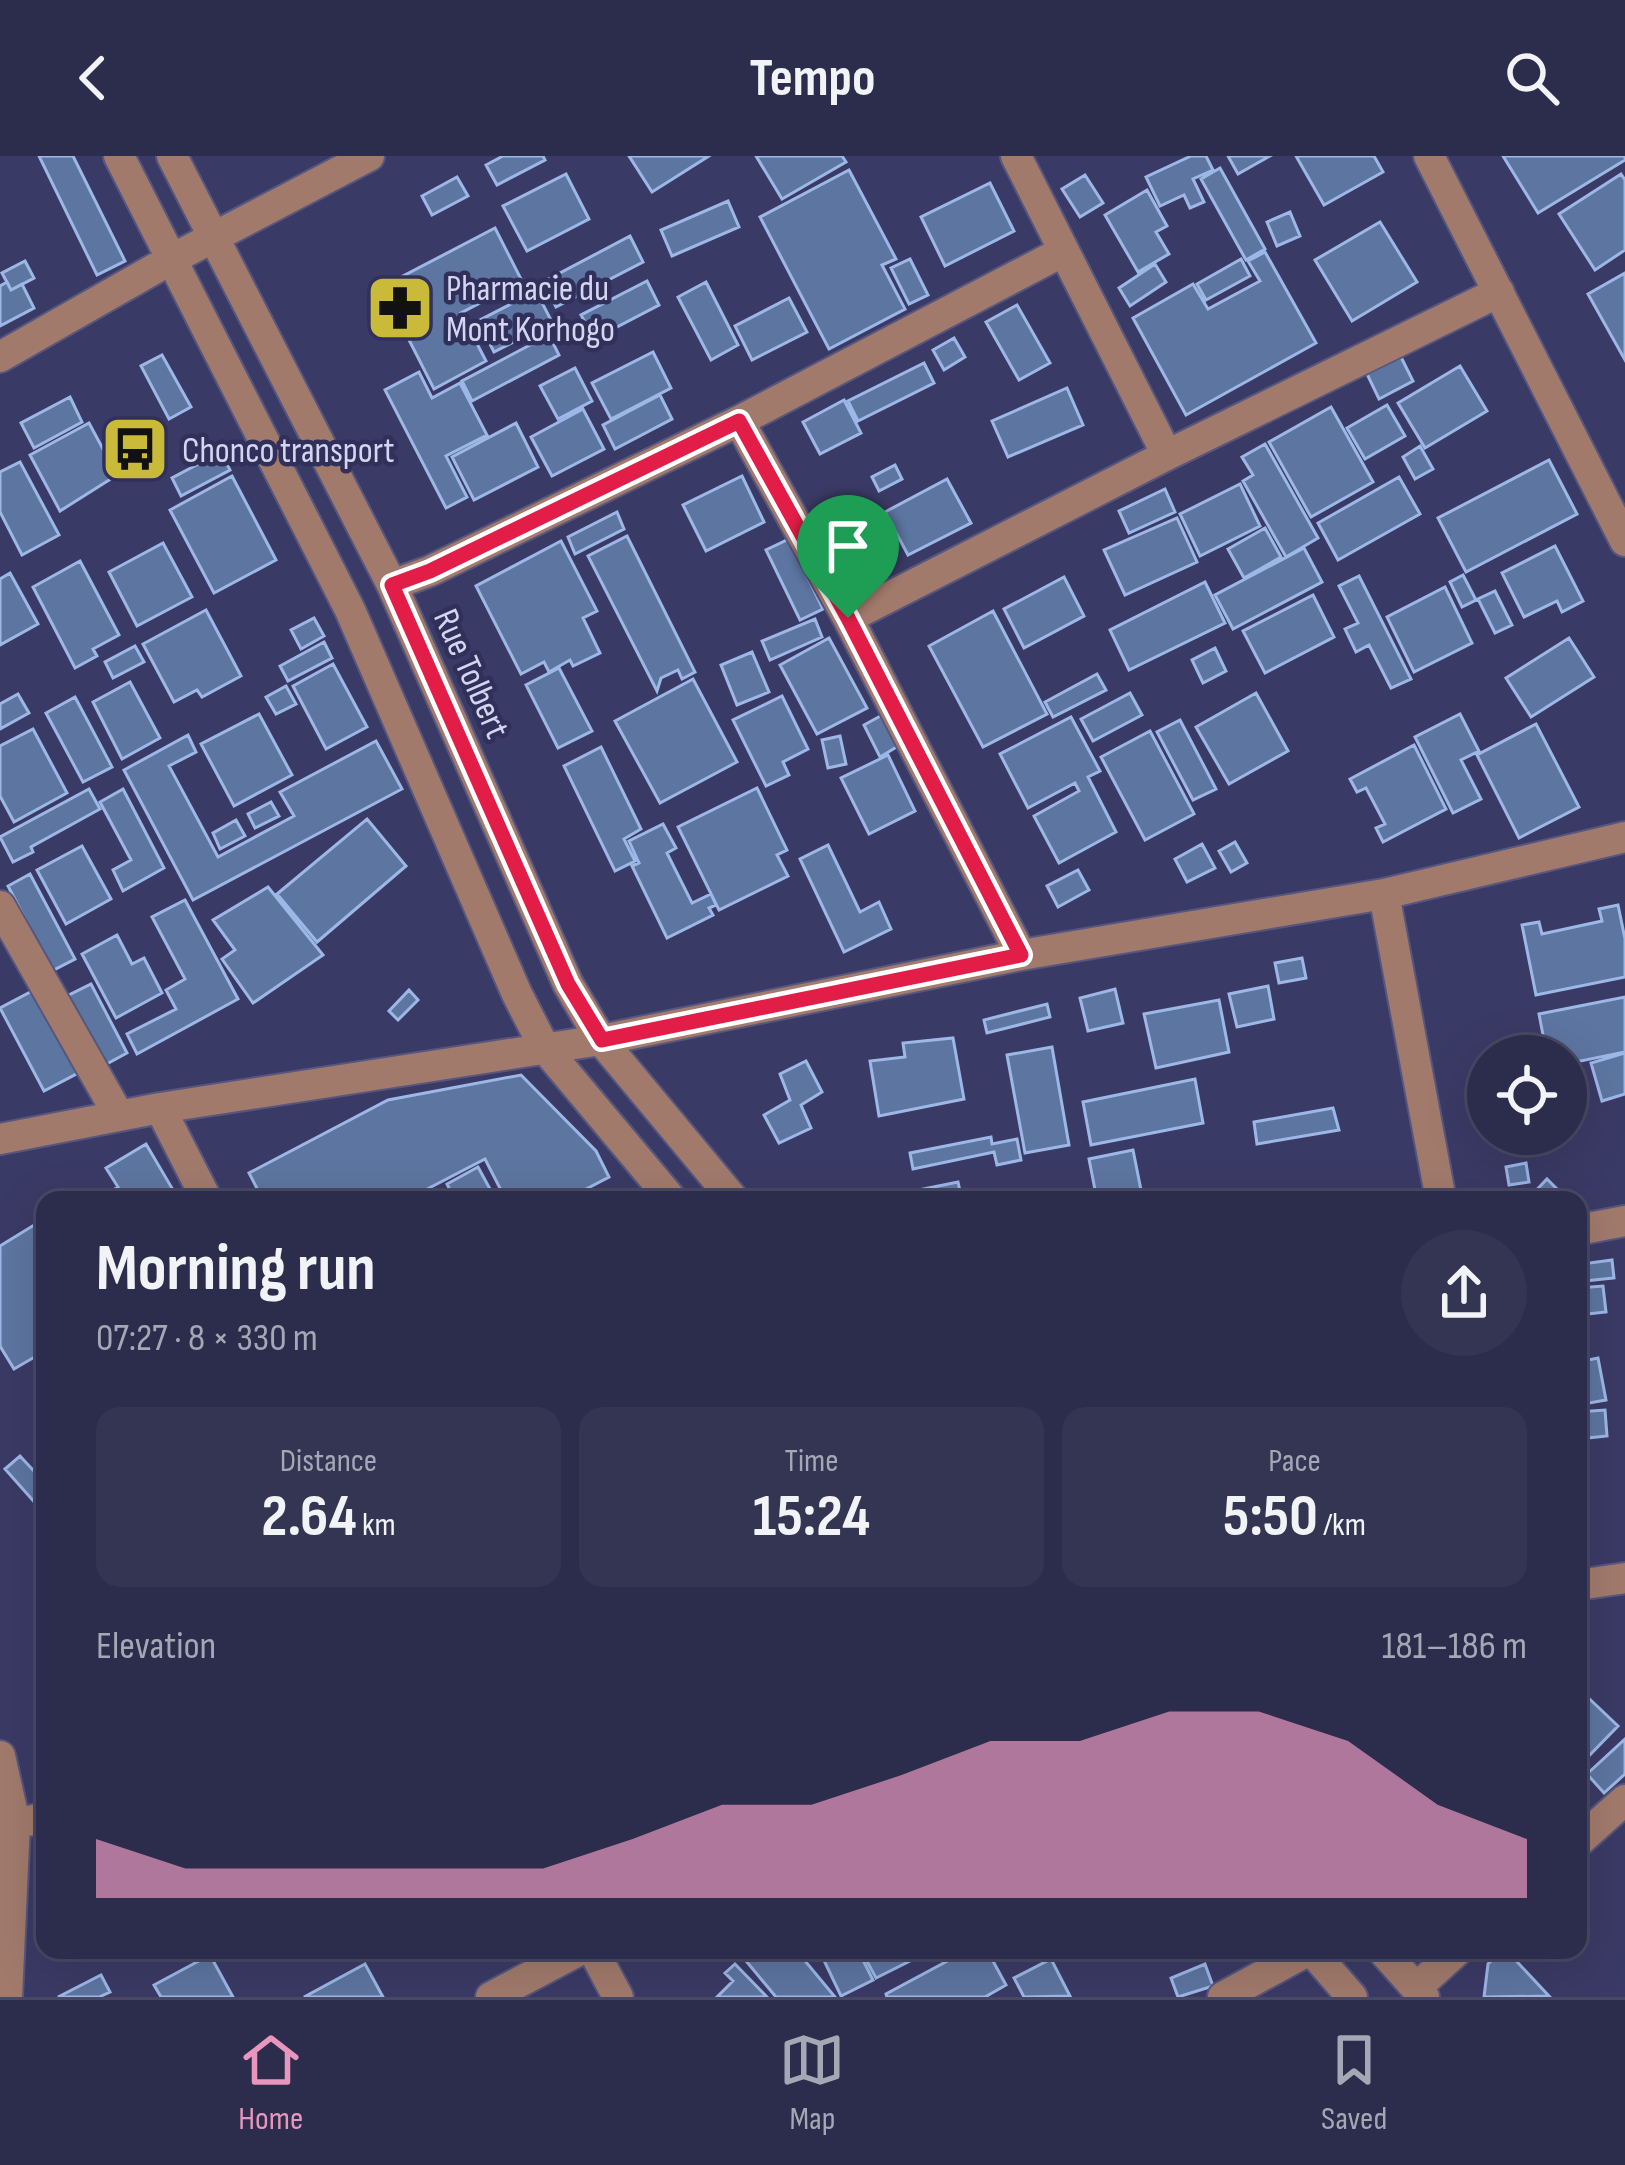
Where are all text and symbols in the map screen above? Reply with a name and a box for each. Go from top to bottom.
icon: back [60,45,126,111]
icon: search [1499,45,1565,111]
text: Tempo [749,46,876,111]
place label: Pharmacie du Mont Korhogo [446,268,615,352]
pharmacy icon: Pharmacie du Mont Korhogo [365,273,435,343]
bus stop icon: Chonco transport [100,414,170,484]
place label: Chonco transport [182,430,394,473]
pin [797,495,899,618]
icon: arrive [815,513,881,579]
street label: Rue Tolbert [423,603,518,745]
map controls [1467,1035,1587,1155]
button: locate [1467,1035,1587,1155]
text: Morning run [96,1230,376,1309]
button: share [1401,1230,1527,1356]
text: 07:27 · 8 × 330 m [96,1315,318,1362]
text: Distance [280,1441,377,1481]
text: Time [785,1441,839,1481]
text: Pace [1268,1441,1321,1481]
text: 2.64 [261,1481,357,1553]
text: 15:24 [753,1481,870,1553]
text: 5:50 [1223,1481,1318,1553]
text: km [357,1505,396,1545]
text: /km [1318,1505,1366,1545]
text: Elevation [96,1623,216,1670]
text: 181–186 m [1382,1623,1527,1670]
tab: Home [238,2027,304,2139]
tab: Map [779,2027,845,2139]
tab: Saved [1321,2027,1387,2139]

